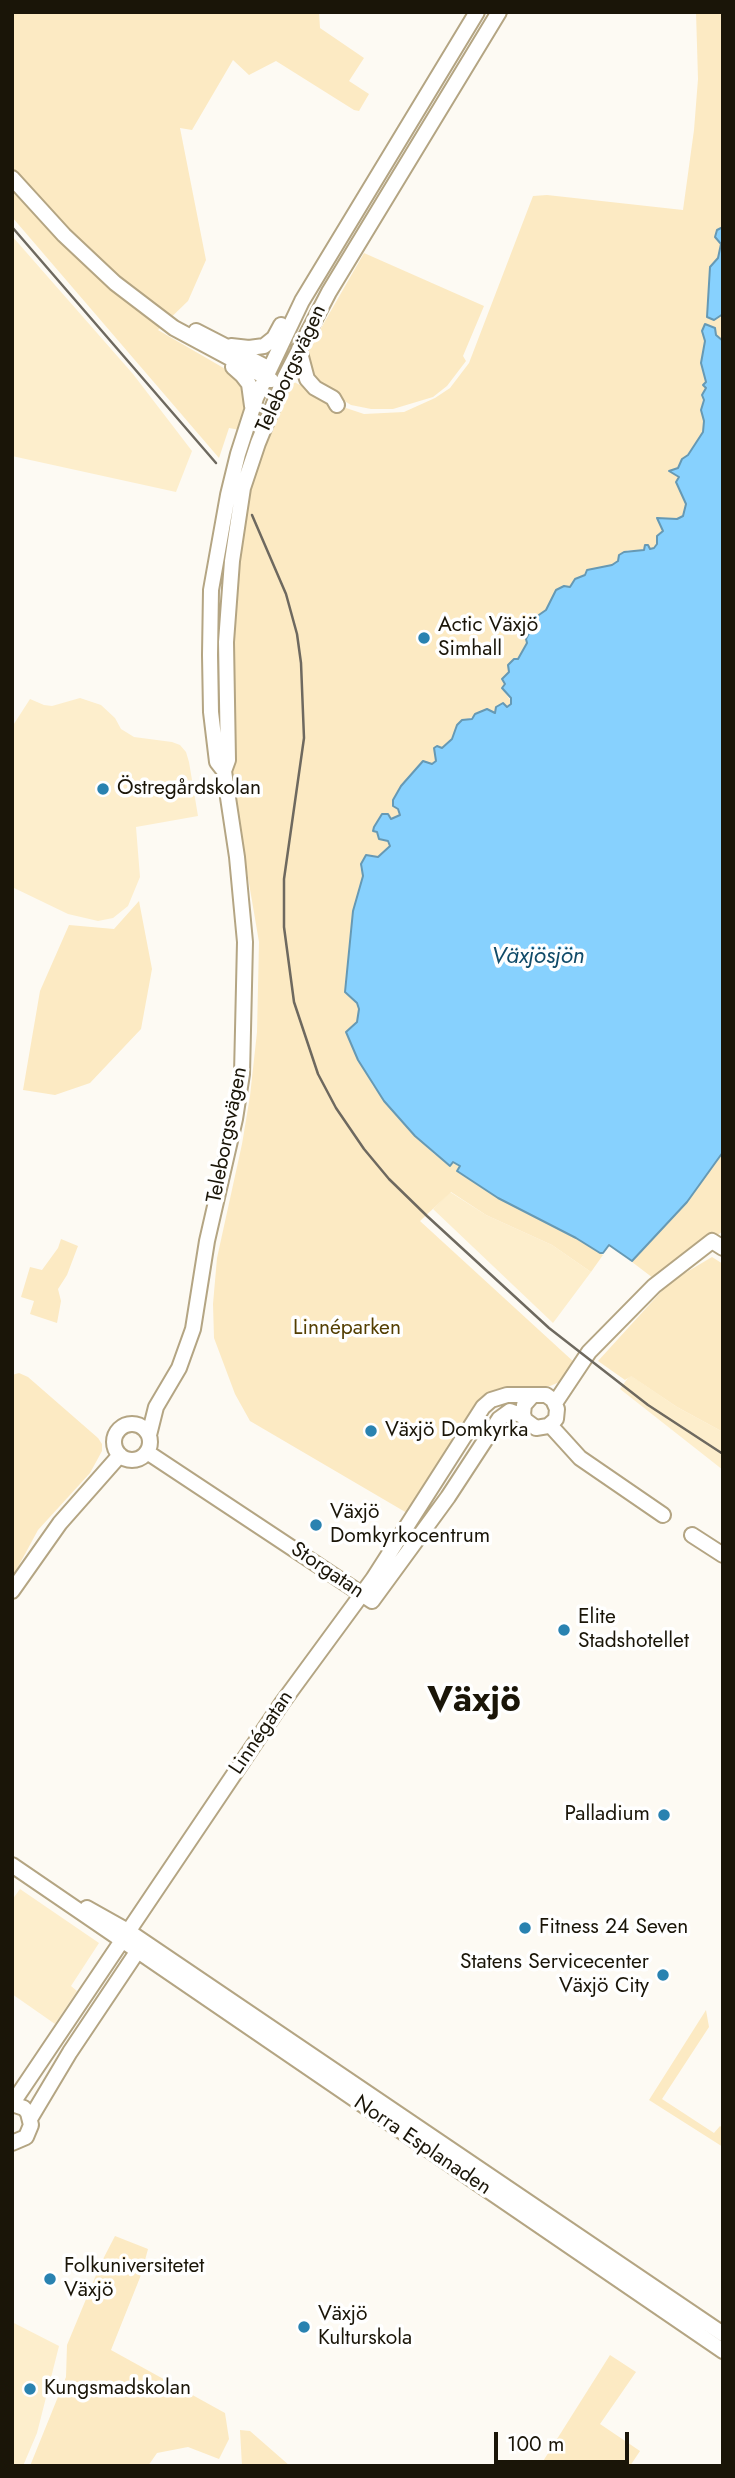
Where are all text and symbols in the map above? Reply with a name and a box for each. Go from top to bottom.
street label: Teleborgsvägen [251,301,333,437]
place label: Actic Växjö Simhall [438,613,538,663]
marker: Actic Växjö Simhall [416,630,432,646]
place label: Östregårdskolan [117,776,261,802]
marker: Östregårdskolan [95,781,111,797]
water label: Växjösjön [491,943,585,971]
street label: Teleborgsvägen [202,1065,254,1205]
park label: Linnéparken [293,1316,401,1342]
place label: Växjö Domkyrka [385,1418,528,1444]
marker: Växjö Domkyrka [363,1423,379,1439]
place label: Växjö Domkyrkocentrum [330,1500,490,1550]
marker: Växjö Domkyrkocentrum [308,1517,324,1533]
street label: Storgatan [285,1537,369,1605]
place label: Elite Stadshotellet [578,1605,689,1655]
marker: Elite Stadshotellet [556,1622,572,1638]
district label: Växjö [427,1682,521,1724]
street label: Linnégatan [225,1686,299,1780]
place label: Palladium [564,1802,650,1828]
marker: Palladium [656,1807,672,1823]
place label: Fitness 24 Seven [539,1915,688,1941]
marker: Fitness 24 Seven [517,1920,533,1936]
place label: Statens Servicecenter Växjö City [460,1950,649,2000]
marker: Statens Servicecenter Växjö City [655,1967,671,1983]
street label: Norra Esplanaden [348,2091,496,2201]
place label: Folkuniversitetet Växjö [64,2254,204,2304]
marker: Folkuniversitetet Växjö [42,2271,58,2287]
place label: Växjö Kulturskola [318,2302,412,2352]
marker: Växjö Kulturskola [296,2319,312,2335]
place label: Kungsmadskolan [44,2376,191,2402]
marker: Kungsmadskolan [22,2381,38,2397]
scale bar [497,2418,632,2462]
text: 100 m [507,2429,564,2459]

